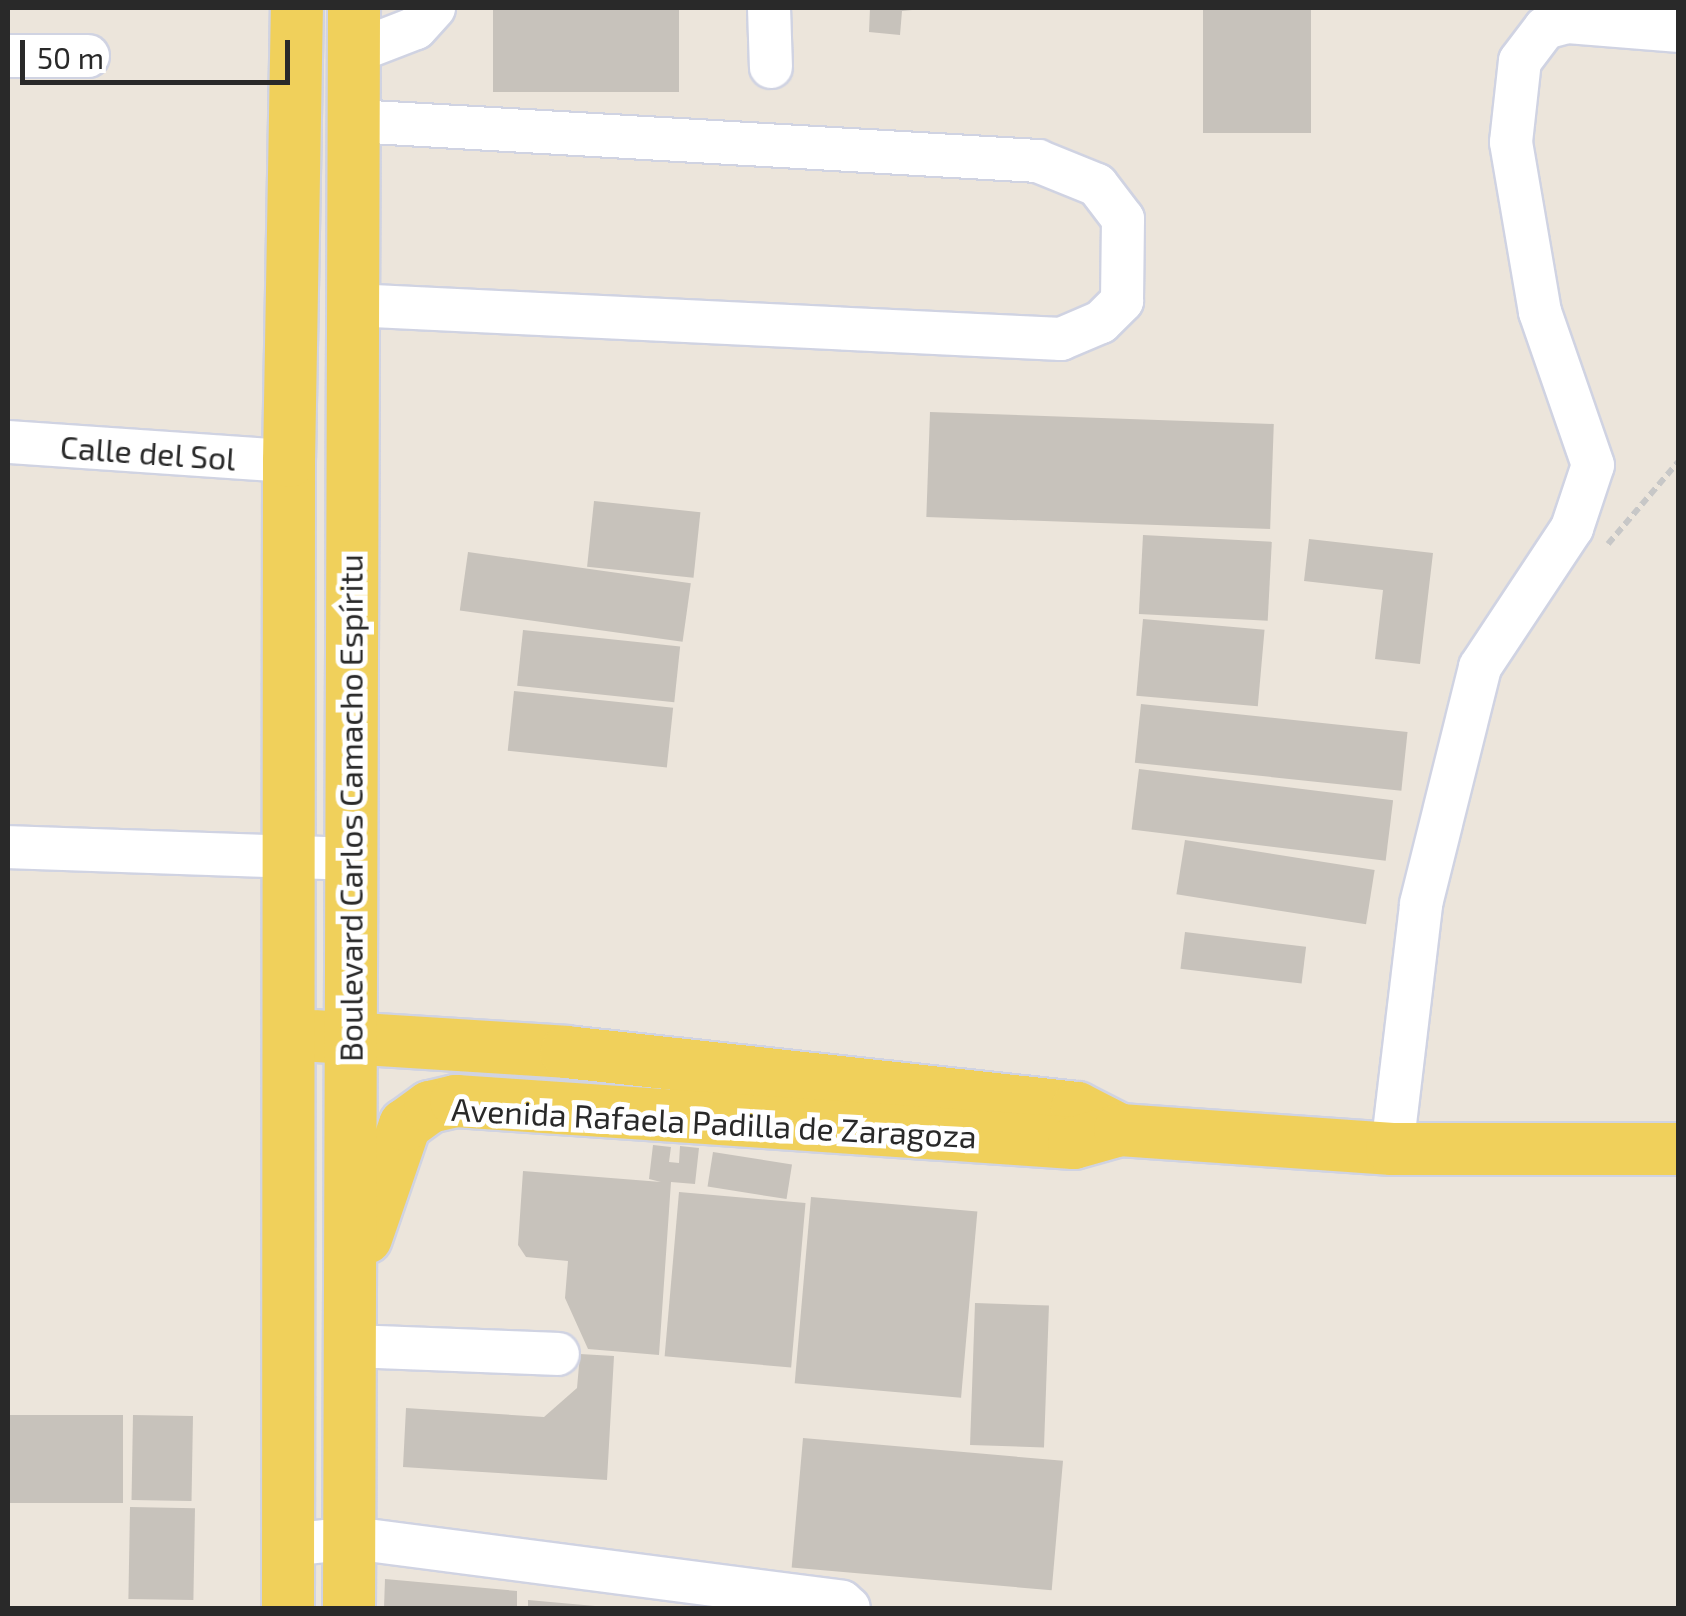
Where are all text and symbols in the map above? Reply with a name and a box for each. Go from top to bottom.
scale bar [25,20,295,82]
text: 50 m [37,39,104,75]
street label: Calle del Sol [58,427,238,477]
street label: Boulevard Carlos Camacho Espíritu [331,554,369,1062]
street label: Avenida Rafaela Padilla de Zaragoza [450,1089,978,1155]

